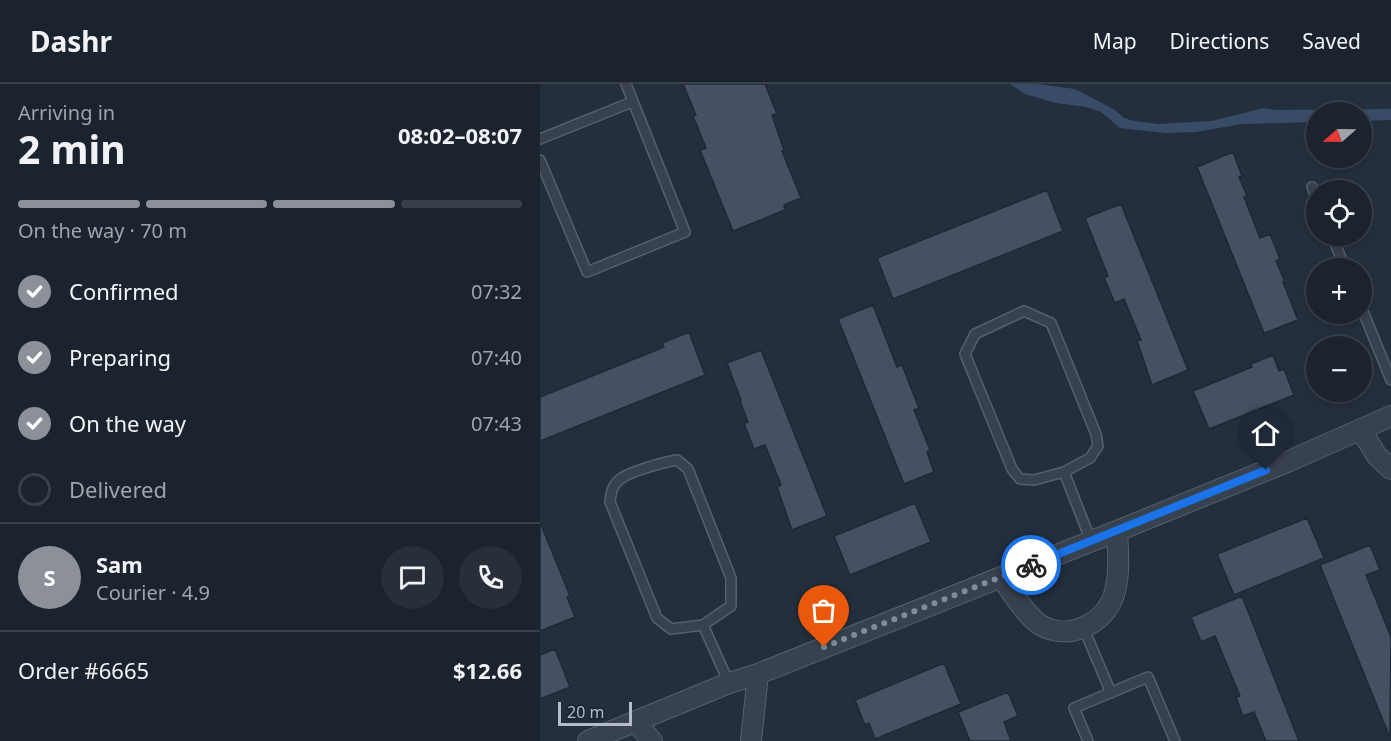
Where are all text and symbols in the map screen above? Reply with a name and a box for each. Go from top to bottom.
text: Dashr [30,22,112,60]
text: Map [1093,27,1137,55]
text: Directions [1170,27,1269,55]
text: Saved [1302,27,1361,55]
text: Arriving in [18,99,115,126]
north arrow [1306,102,1372,168]
map controls [1306,102,1372,402]
text: 08:02–08:07 [398,120,522,150]
text: 2 min [18,122,125,175]
button: locate [1306,180,1372,246]
text: On the way · 70 m [18,217,187,244]
button: + [1306,258,1372,324]
icon: check [18,275,51,308]
text: Confirmed [69,276,179,306]
text: 07:32 [471,278,522,305]
button: − [1306,336,1372,402]
icon: check [18,341,51,374]
text: Preparing [69,342,171,372]
text: 07:40 [471,344,522,371]
icon: check [18,407,51,440]
text: On the way [69,408,186,438]
pin [1240,408,1291,470]
text: 07:43 [471,410,522,437]
icon: home [1249,417,1282,450]
text: Delivered [69,474,167,504]
courier [1001,535,1061,595]
button: chat [381,546,444,609]
button: phone [459,546,522,609]
text: Sam [96,549,143,579]
icon: bike [1015,549,1048,582]
text: S [43,562,56,592]
text: Courier · 4.9 [96,579,210,606]
pin [798,585,849,647]
icon: bag [807,594,840,627]
text: Order #6665 [18,655,149,685]
text: $12.66 [453,655,522,685]
scale bar [558,699,632,726]
text: 20 m [567,701,604,723]

